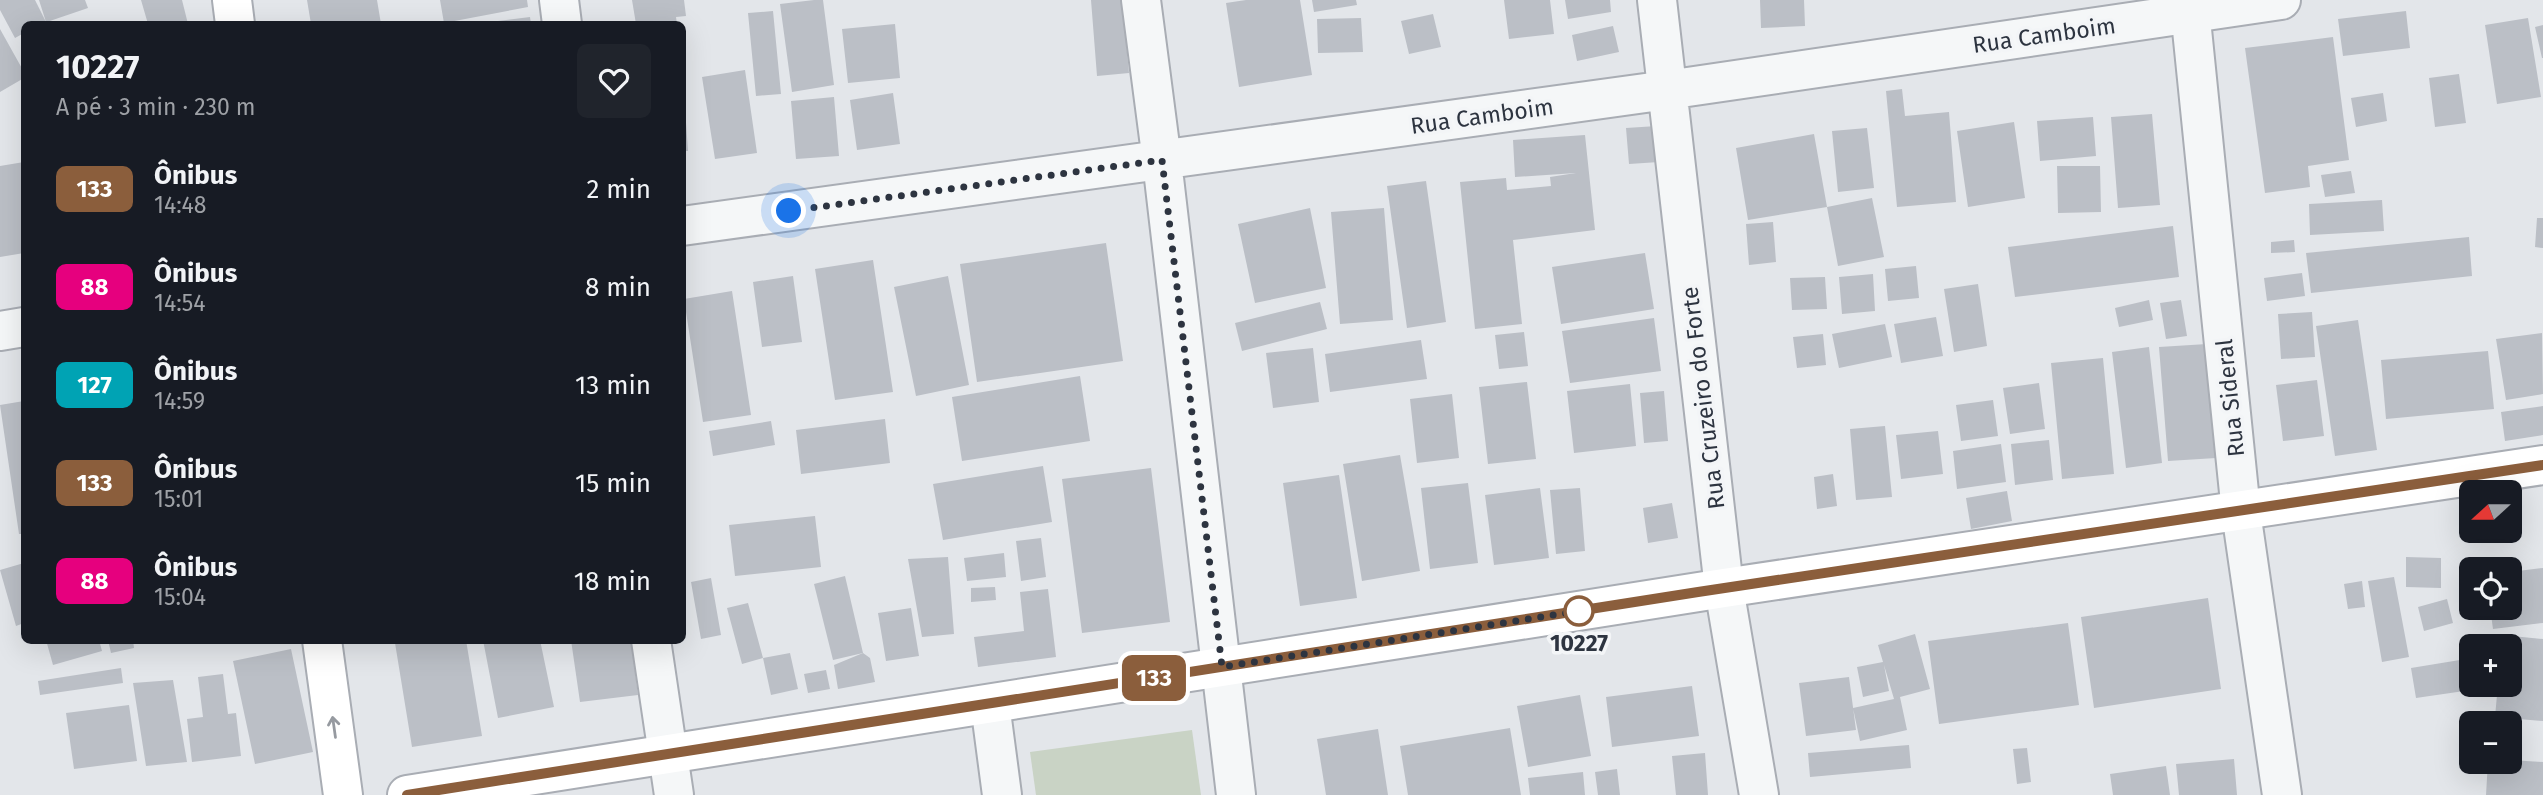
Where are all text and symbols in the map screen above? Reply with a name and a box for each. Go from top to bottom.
street label: Rua Camboim [1971,11,2117,59]
button: heart [577,44,651,118]
text: 10227 [56,47,140,87]
street label: Rua Camboim [1409,92,1555,140]
text: A pé · 3 min · 230 m [56,93,256,121]
text: Ônibus [154,160,237,191]
text: 2 min [586,174,651,205]
text: 133 [76,175,113,203]
text: 14:48 [154,191,207,219]
your location [771,193,806,228]
text: Ônibus [154,258,237,289]
text: 8 min [585,272,651,303]
text: 88 [81,273,108,301]
street label: Rua Cruzeiro do Forte [1675,285,1731,511]
text: 14:54 [154,289,206,317]
street label: Rua Sideral [2210,337,2250,458]
text: Ônibus [154,356,237,387]
text: 13 min [575,370,651,401]
text: 127 [77,371,112,399]
text: 14:59 [154,387,205,415]
text: Ônibus [154,454,237,485]
text: 15 min [575,468,651,499]
text: 133 [76,469,113,497]
north arrow [2459,480,2522,542]
map controls [2459,480,2522,774]
text: 15:01 [154,485,203,513]
text: Ônibus [154,552,237,583]
button: locate [2459,557,2522,620]
text: 18 min [574,566,651,597]
text: 88 [81,567,108,595]
text: 15:04 [154,583,206,611]
marker: 10227 [1564,596,1594,626]
place label: 10227 [1550,629,1608,657]
button: + [2459,634,2522,697]
line badge: 133 [1114,655,1194,701]
text: 133 [1136,664,1172,692]
button: − [2459,711,2522,774]
one-way arrow [327,717,340,739]

